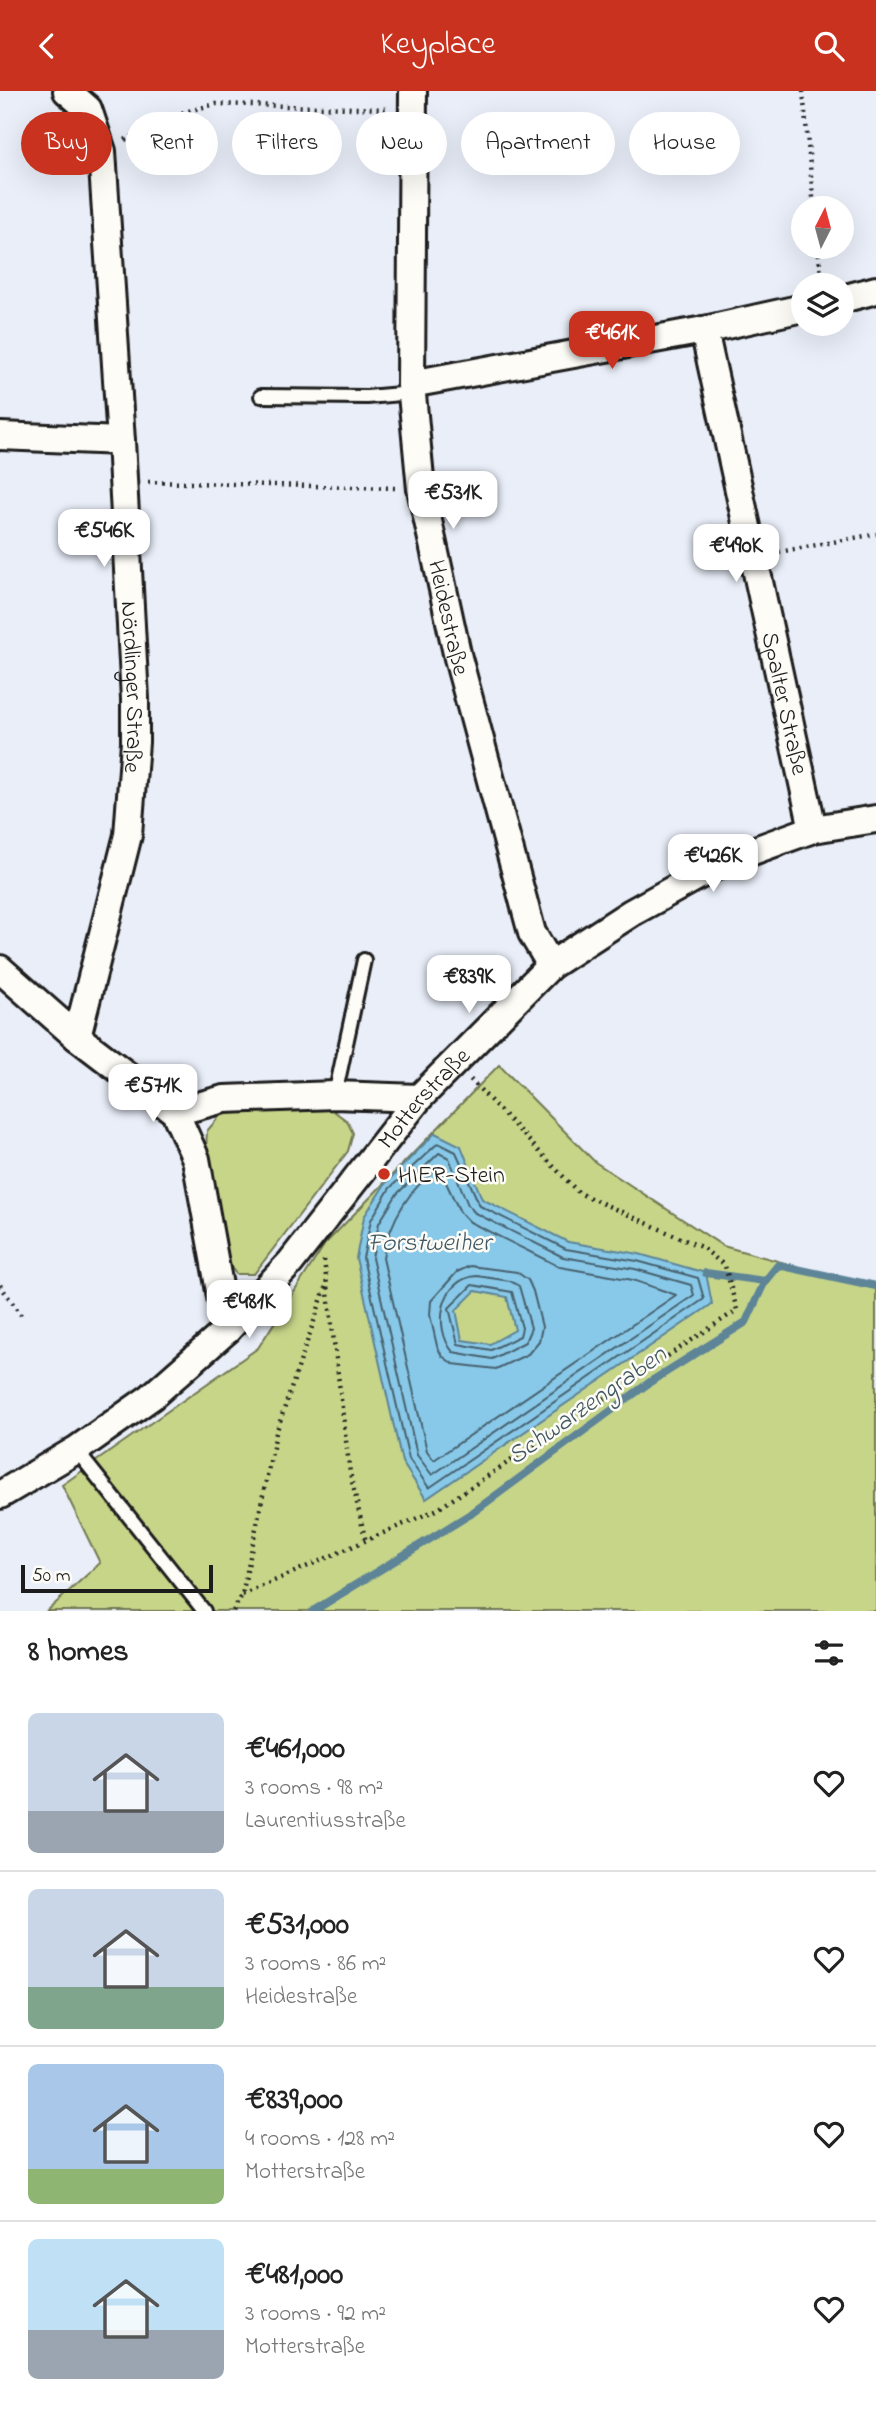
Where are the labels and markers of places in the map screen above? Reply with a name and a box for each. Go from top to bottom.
pin: €461K [563,311,661,371]
pin: €531K [404,471,502,531]
pin: €546K [55,510,153,569]
pin: €490K [687,525,785,584]
pin: €426K [664,835,762,894]
pin: €839K [420,955,518,1015]
pin: €571K [104,1065,202,1124]
place label: HIER-Stein [398,1159,505,1194]
marker: HIER-Stein [376,1166,392,1182]
pin: €481K [200,1281,298,1340]

